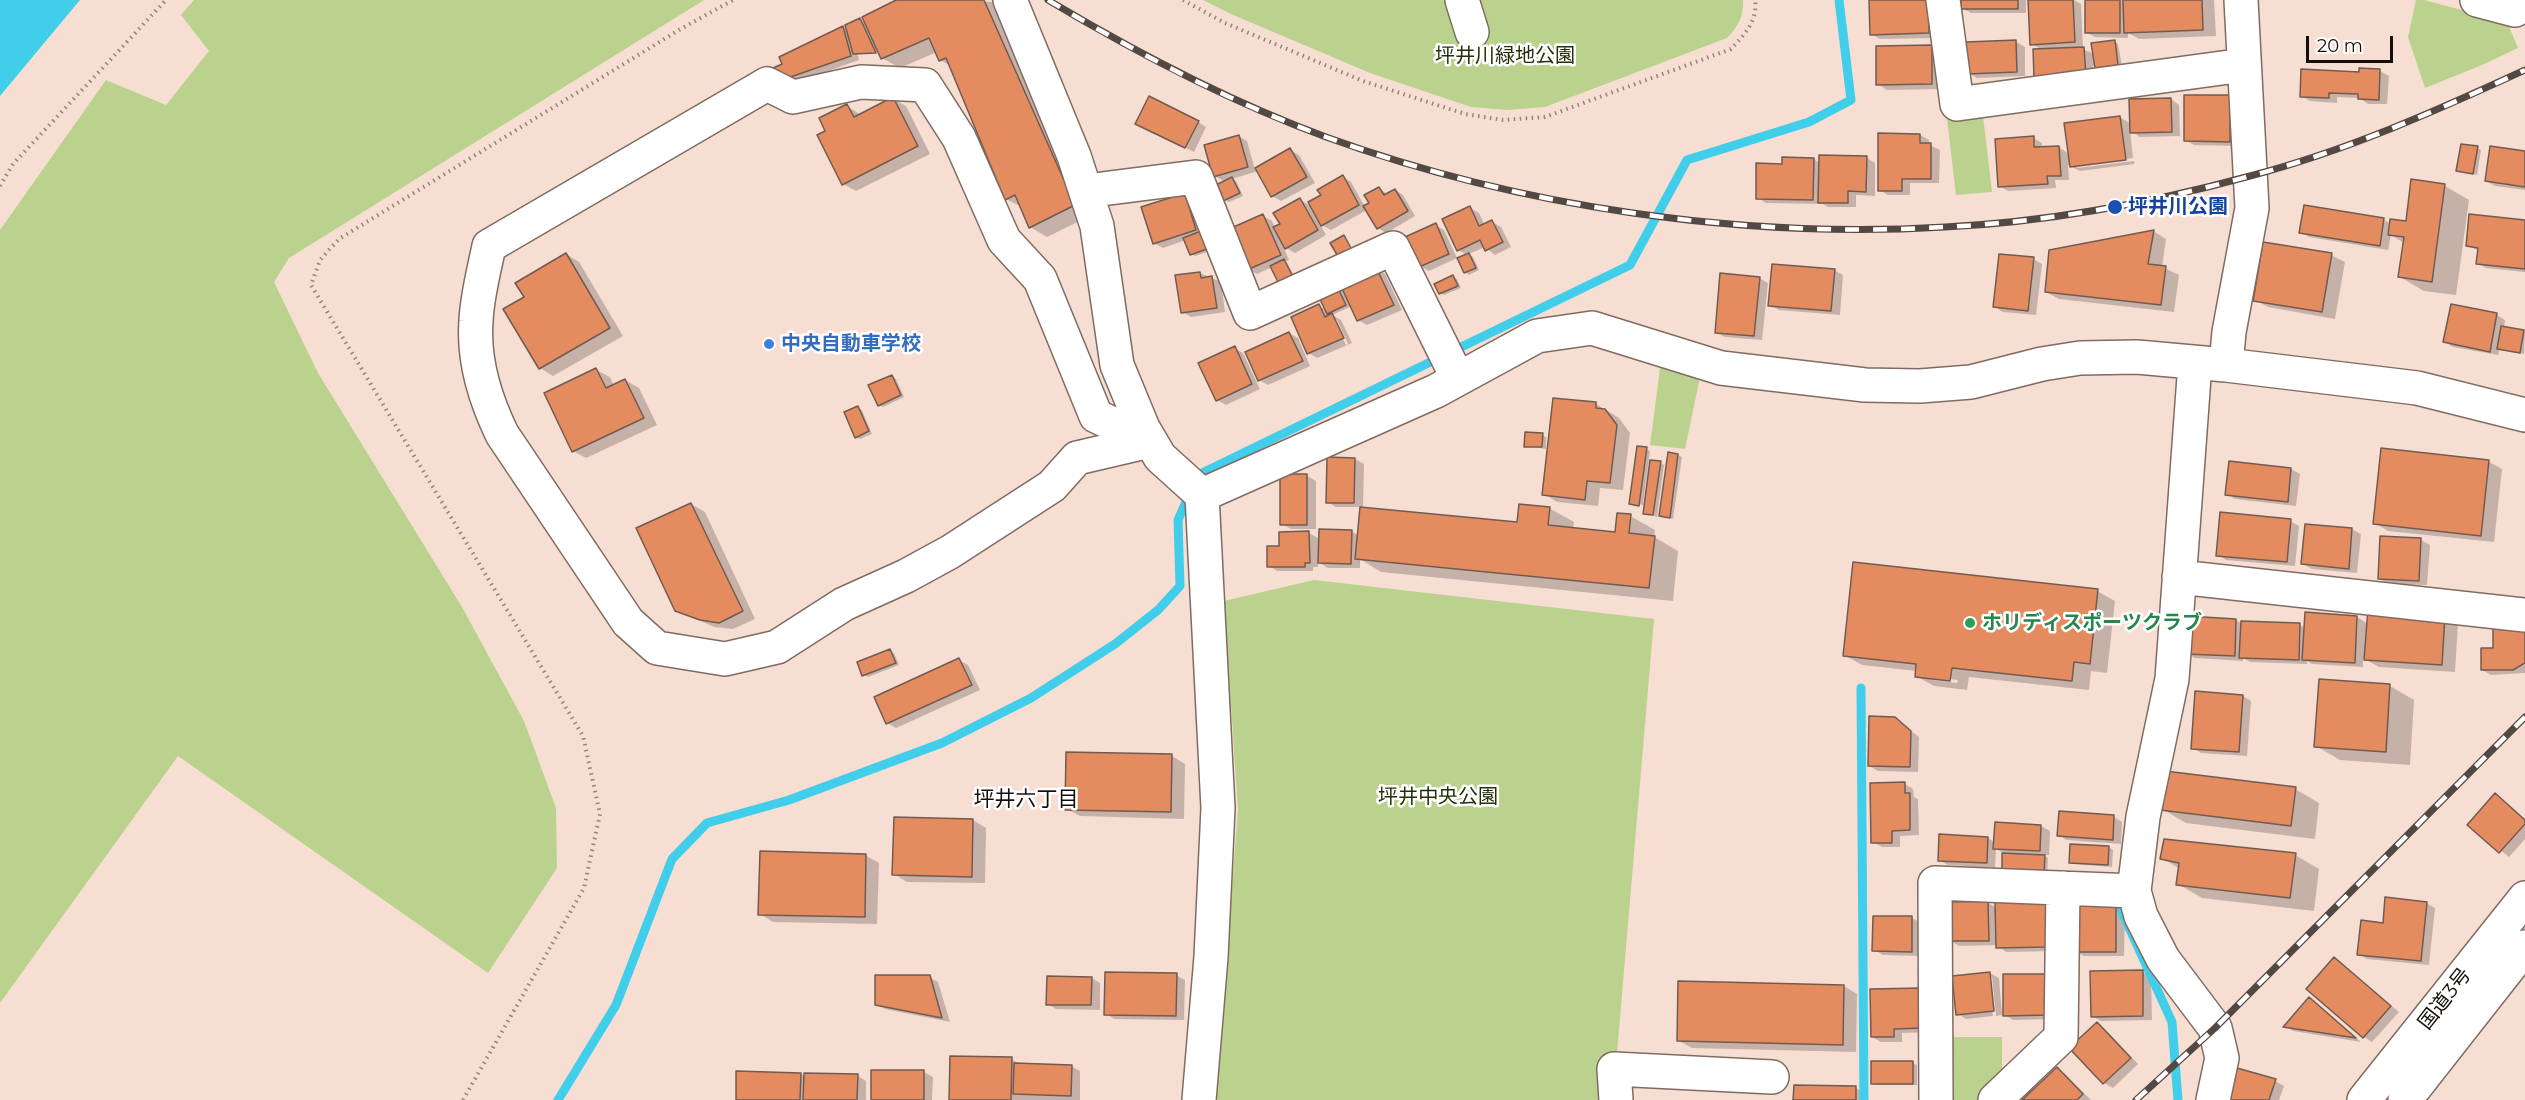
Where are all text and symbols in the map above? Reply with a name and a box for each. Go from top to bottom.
scale bar [2309,24,2396,62]
text: 20 m [2317,35,2363,57]
park label: 坪井川緑地公園 [1435,44,1575,68]
place label: 坪井川公園 [2128,195,2228,219]
marker: 坪井川公園 [2106,198,2124,216]
place label: 中央自動車学校 [781,332,921,356]
marker: 中央自動車学校 [762,337,776,351]
place label: ホリディスポーツクラブ [1982,611,2202,635]
marker: ホリディスポーツクラブ [1963,616,1977,630]
park label: 坪井中央公園 [1378,785,1498,809]
district label: 坪井六丁目 [974,787,1078,813]
street label: 国道3号 [2414,964,2476,1034]

